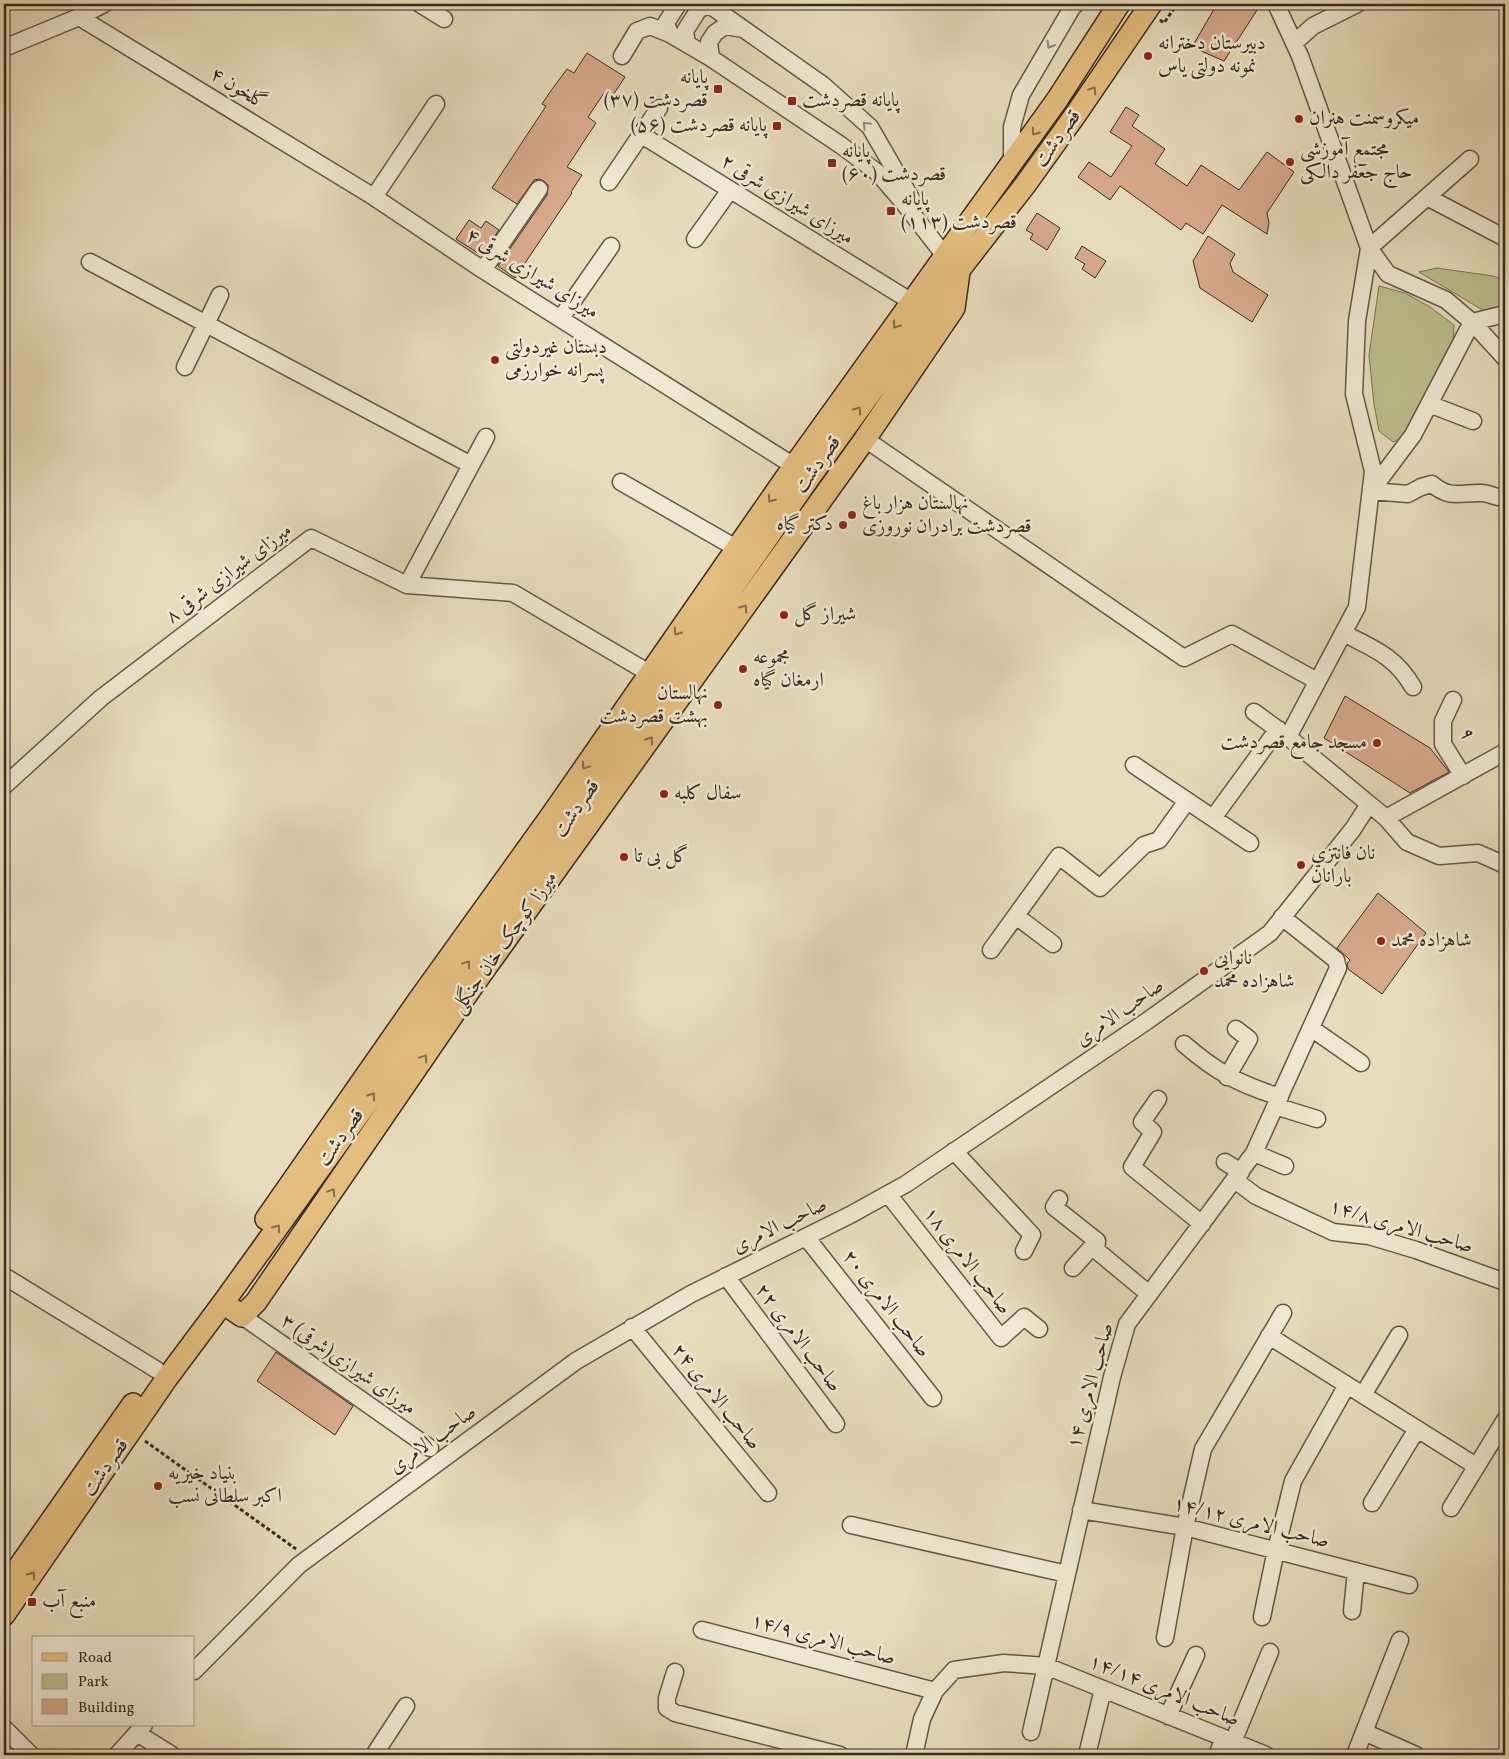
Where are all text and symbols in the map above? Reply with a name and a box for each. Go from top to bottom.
place label: دبیرستان دخترانه نمونه دولتی یاس [1158,30,1266,81]
one-way arrow [1047,39,1057,48]
marker: دبیرستان دخترانه نمونه دولتی یاس [1142,50,1154,62]
street label: ۴ گلخون [204,61,272,117]
place label: پایانه قصردشت (۳۷) [604,64,709,115]
marker: پایانه قصردشت (۳۷) [712,83,724,95]
one-way arrow [1087,86,1096,95]
place label: پایانه قصردشت [802,87,901,115]
marker: پایانه قصردشت [786,95,798,107]
street label: قصردشت [1028,104,1088,174]
place label: میکروسمنت هنران [1309,105,1419,133]
place label: پایانه قصردشت (۵۶) [631,112,768,140]
marker: میکروسمنت هنران [1293,113,1305,125]
marker: پایانه قصردشت (۵۶) [771,120,783,132]
one-way arrow [863,121,872,130]
one-way arrow [1032,126,1041,136]
place label: مجتمع آموزشی حاج جعفر دالکی [1300,136,1412,189]
place label: پایانه قصردشت (۶۰) [842,138,946,189]
street label: ۲ میرزای شیرازی شرقی [715,148,859,252]
marker: مجتمع آموزشی حاج جعفر دالکی [1284,156,1296,168]
marker: پایانه قصردشت (۶۰) [826,157,838,169]
place label: پایانه قصردشت (۱۱۳) [901,186,1017,237]
marker: پایانه قصردشت (۱۱۳) [885,205,897,217]
street label: ۴ میرزای شیرازی شرقی [460,222,604,326]
one-way arrow [893,319,902,329]
place label: دبستان غیردولتی پسرانه خوارزمی [505,334,607,385]
marker: دبستان غیردولتی پسرانه خوارزمی [489,354,501,366]
one-way arrow [852,406,861,416]
street label: قصردشت [788,430,848,500]
place label: نهالستان هزار باغ قصردشت برادران نوروزی [862,490,1032,541]
one-way arrow [768,493,777,503]
marker: نهالستان هزار باغ قصردشت برادران نوروزی [846,509,858,521]
place label: دکتر گیاه [776,511,833,539]
street label: ۸ میرزای شیرازی شرقی [160,517,298,631]
marker: دکتر گیاه [837,519,849,531]
place label: شیراز گل [794,601,856,629]
one-way arrow [738,604,747,614]
marker: شیراز گل [778,609,790,621]
one-way arrow [674,627,683,636]
place label: مجموعه ارمغان گیاه [753,644,824,695]
marker: مجموعه ارمغان گیاه [737,663,749,675]
place label: نهالستان بهشت قصردشت [599,680,708,731]
marker: نهالستان بهشت قصردشت [712,699,724,711]
street label: ۹ [1452,725,1482,743]
place label: مسجد جامع قصردشت [1220,729,1367,759]
one-way arrow [644,736,653,746]
marker: مسجد جامع قصردشت [1371,737,1383,749]
one-way arrow [582,760,591,770]
street label: قصردشت [547,774,607,844]
place label: سفال کلبه [674,780,742,808]
marker: سفال کلبه [658,788,670,800]
place label: نان فانتزي بارانان [1311,840,1376,891]
place label: گل بی تا [634,843,689,871]
marker: گل بی تا [618,851,630,863]
marker: نان فانتزي بارانان [1295,859,1307,871]
street label: میرزا کوچک خان جنگلی [444,865,565,1020]
place label: شاهزاده محمد [1391,927,1472,955]
marker: شاهزاده محمد [1375,935,1387,947]
place label: نانوایی شاهزاده محمد [1214,945,1295,996]
one-way arrow [461,961,469,970]
marker: نانوایی شاهزاده محمد [1198,965,1210,977]
street label: صاحب الامری [1070,972,1170,1054]
one-way arrow [418,1054,427,1064]
one-way arrow [366,1092,375,1102]
street label: قصردشت [311,1103,371,1173]
one-way arrow [326,1188,335,1198]
street label: صاحب الامری [728,1191,832,1261]
street label: صاحب الامری ۱۴/۸ [1326,1193,1476,1261]
street label: ۱۸ صاحب الامری [916,1201,1018,1321]
one-way arrow [271,1224,280,1234]
street label: ۲۰ صاحب الامری [835,1244,937,1364]
street label: ۲۲ صاحب الامری [748,1278,848,1398]
street label: ۳ میرزای شیرازی(شرقی) [275,1308,421,1422]
street label: ۱۴ صاحب الامری [1061,1320,1121,1452]
street label: ۲۴ صاحب الامری [664,1338,768,1456]
street label: صاحب الامری [383,1399,483,1481]
street label: قصردشت [76,1433,136,1503]
place label: بنیاد خیریه اکبر سلطانی نسب [168,1460,282,1511]
marker: بنیاد خیریه اکبر سلطانی نسب [152,1480,164,1492]
street label: ۱۴/۱۲ صاحب الامری [1170,1490,1332,1556]
one-way arrow [26,1572,35,1581]
place label: منبع آب [42,1588,96,1618]
marker: منبع آب [26,1596,38,1608]
street label: ۱۴/۹ صاحب الامری [748,1607,898,1673]
legend [32,1636,195,1726]
text: Road [78,1648,112,1669]
street label: ۱۴/۱۴ صاحب الامری [1084,1648,1244,1734]
text: Park [78,1672,109,1693]
text: Building [78,1698,135,1719]

